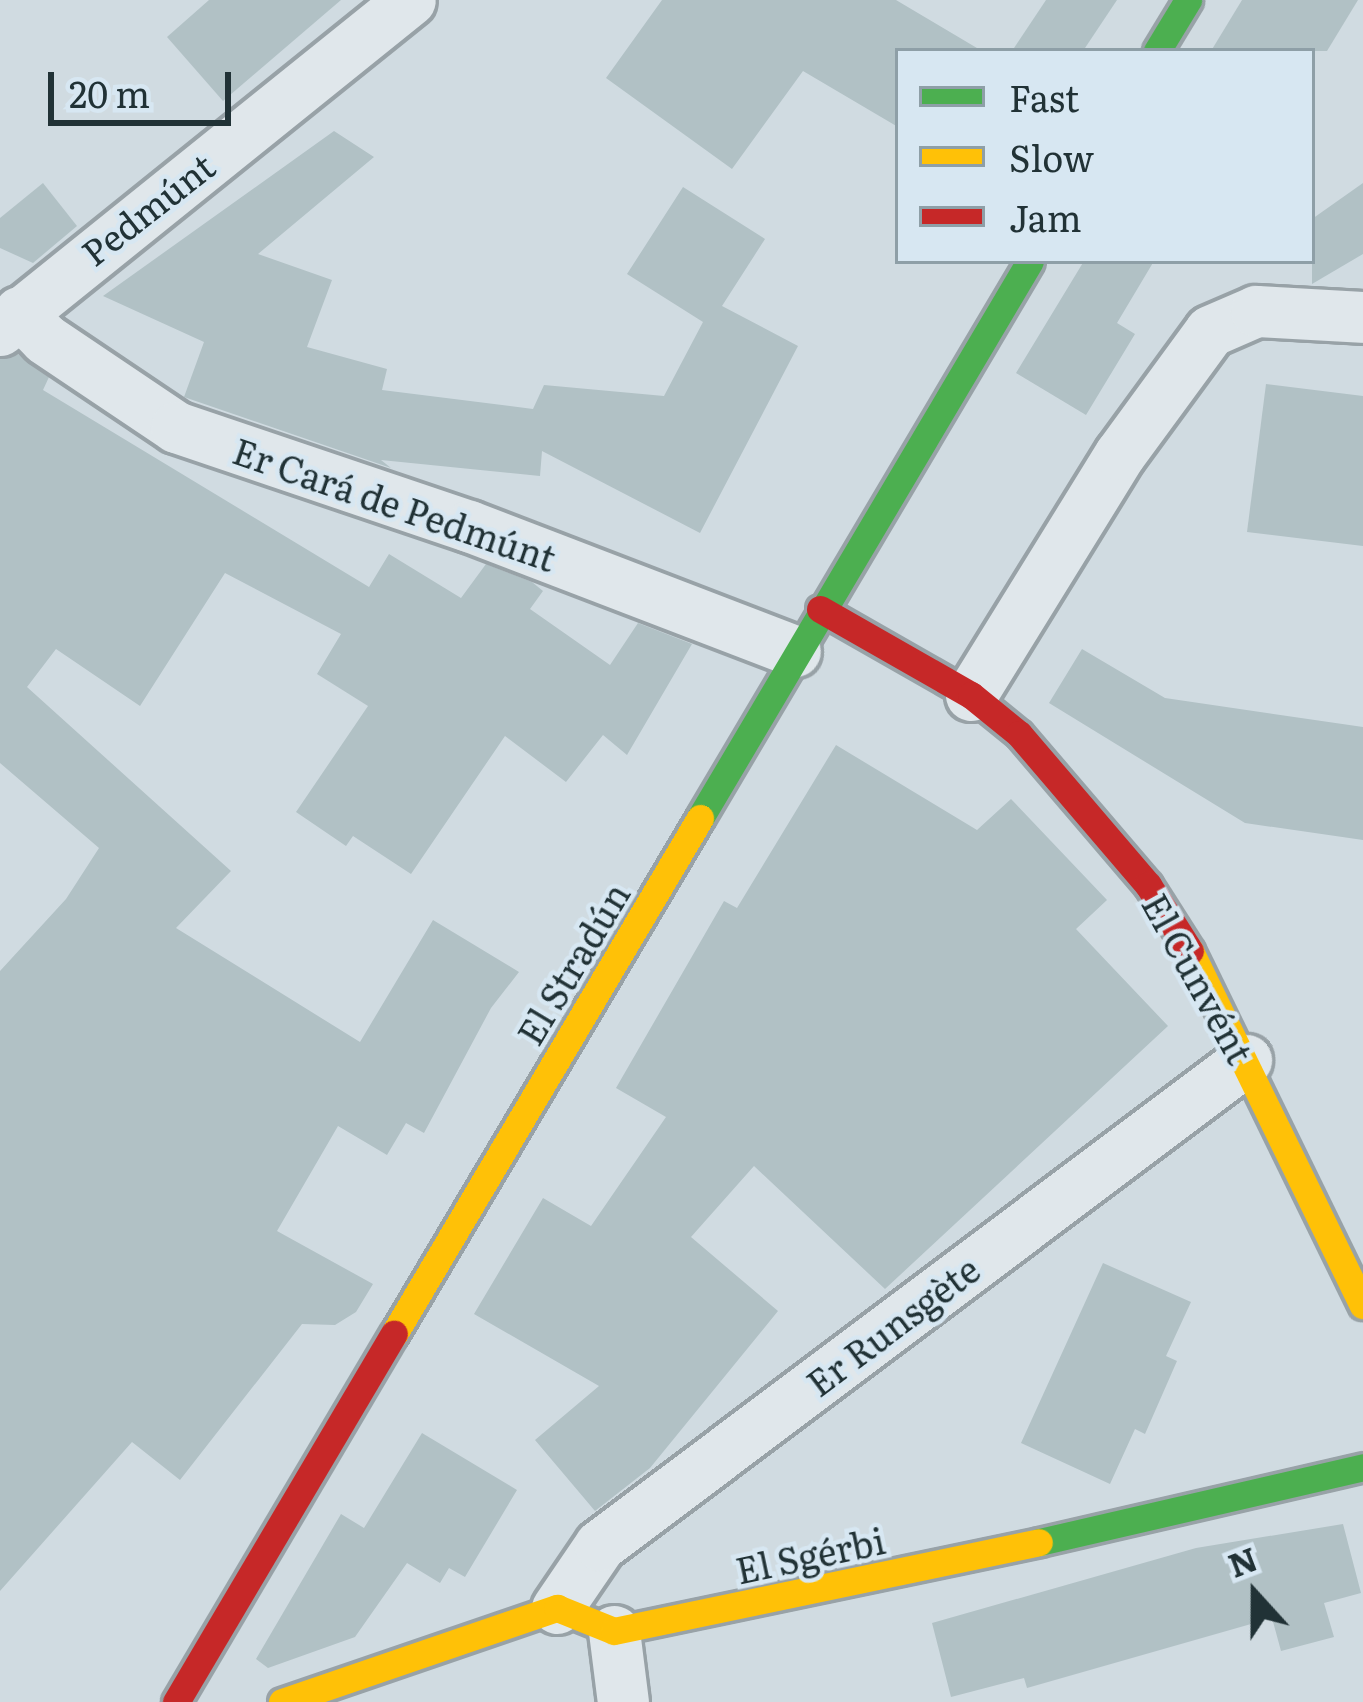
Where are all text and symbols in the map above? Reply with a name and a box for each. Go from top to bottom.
scale bar [54,48,237,122]
legend [895,48,1315,264]
text: 20 m [69,66,150,119]
text: Fast [1009,70,1079,123]
text: Slow [1009,130,1094,183]
street label: Pedmúnt [72,143,222,273]
text: Jam [1009,190,1082,243]
street label: Er Cará de Pedmúnt [228,427,562,579]
street label: El Stradún [507,874,637,1052]
street label: El Cunvént [1135,885,1263,1071]
street label: Er Runsgète [797,1246,987,1404]
street label: El Sgérbi [731,1517,889,1591]
text: N [1220,1532,1264,1588]
north arrow [1195,1534,1315,1654]

